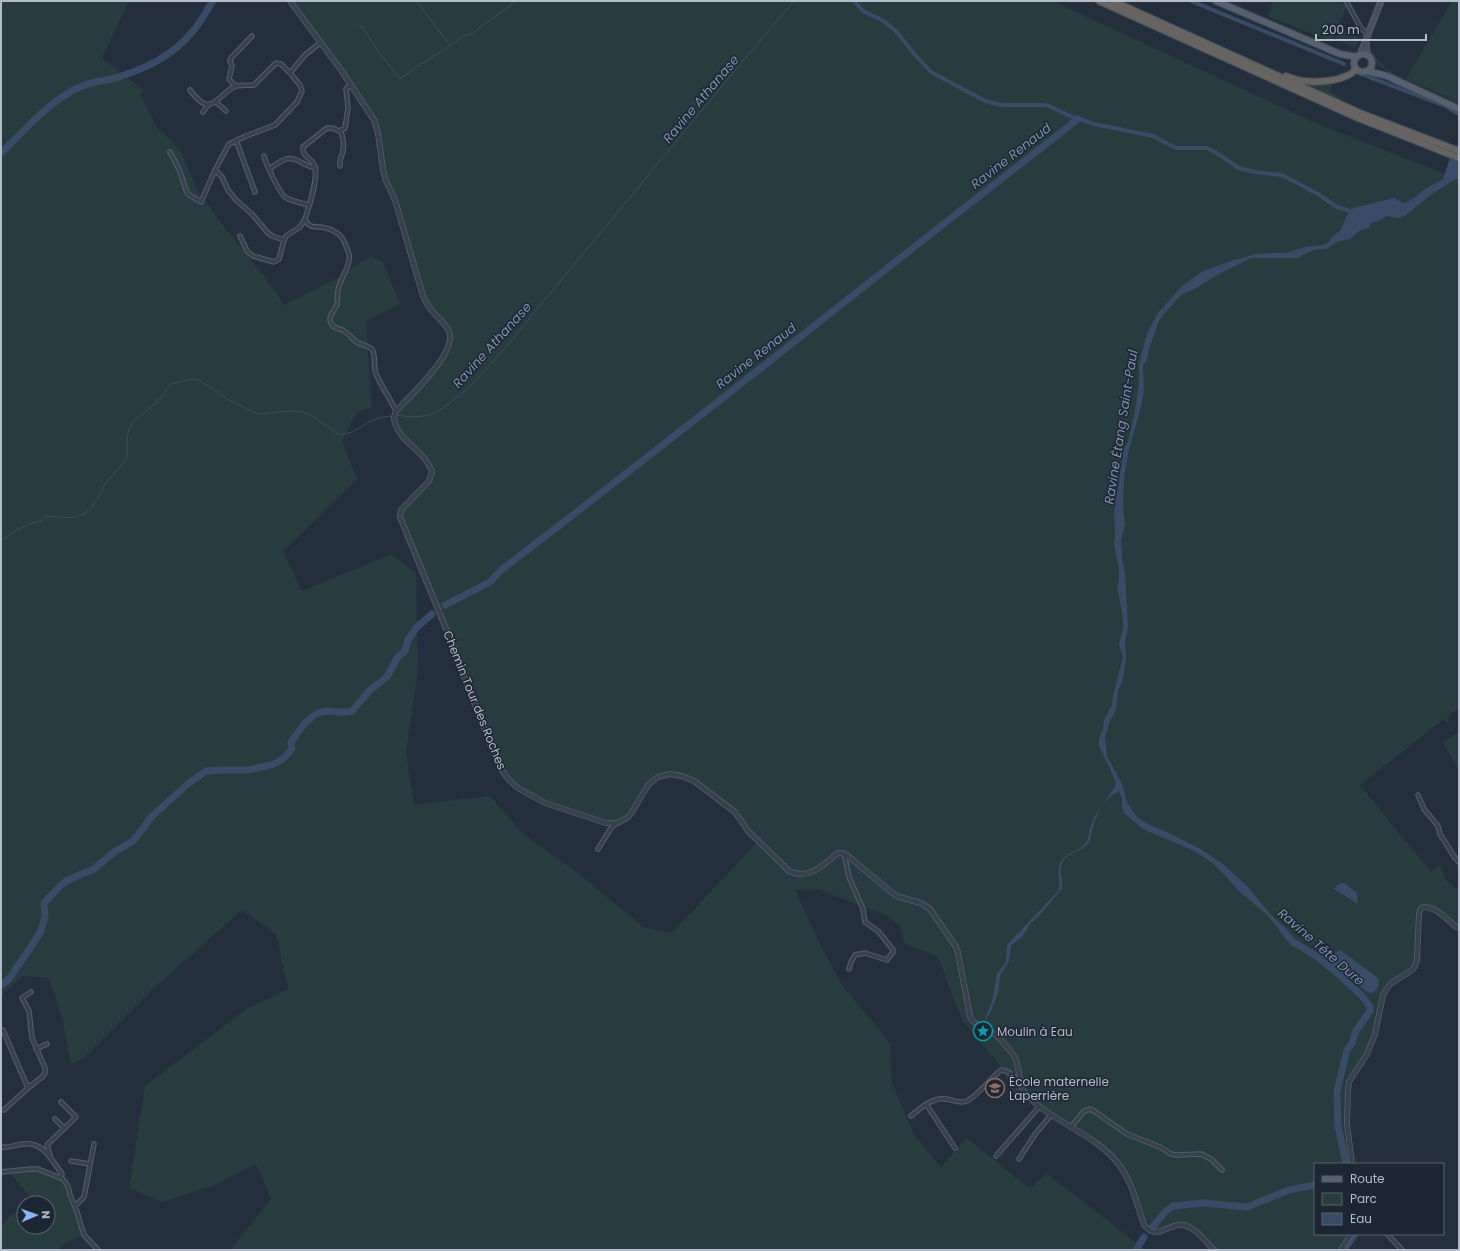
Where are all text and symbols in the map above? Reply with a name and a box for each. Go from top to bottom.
scale bar [1316,16,1426,42]
text: 200 m [1322,21,1360,38]
water label: Ravine Athanase [658,51,744,147]
water label: Ravine Renaud [967,118,1055,194]
water label: Ravine Athanase [448,298,536,392]
water label: Ravine Renaud [712,318,800,394]
water label: Ravine Étang Saint-Paul [1099,348,1143,506]
street label: Chemin Tour des Roches [439,628,511,772]
water label: Ravine Tête Dure [1273,904,1369,990]
place icon: Moulin à Eau [972,1020,994,1042]
place label: Moulin à Eau [997,1023,1073,1040]
place label: École maternelle Laperrière [1009,1073,1109,1104]
school or university icon: École maternelle Laperrière [984,1077,1006,1099]
legend [1314,1163,1444,1235]
text: Route [1350,1170,1384,1187]
text: Parc [1350,1190,1377,1207]
north arrow [16,1195,56,1235]
text: N [38,1210,54,1219]
text: Eau [1350,1210,1372,1227]

